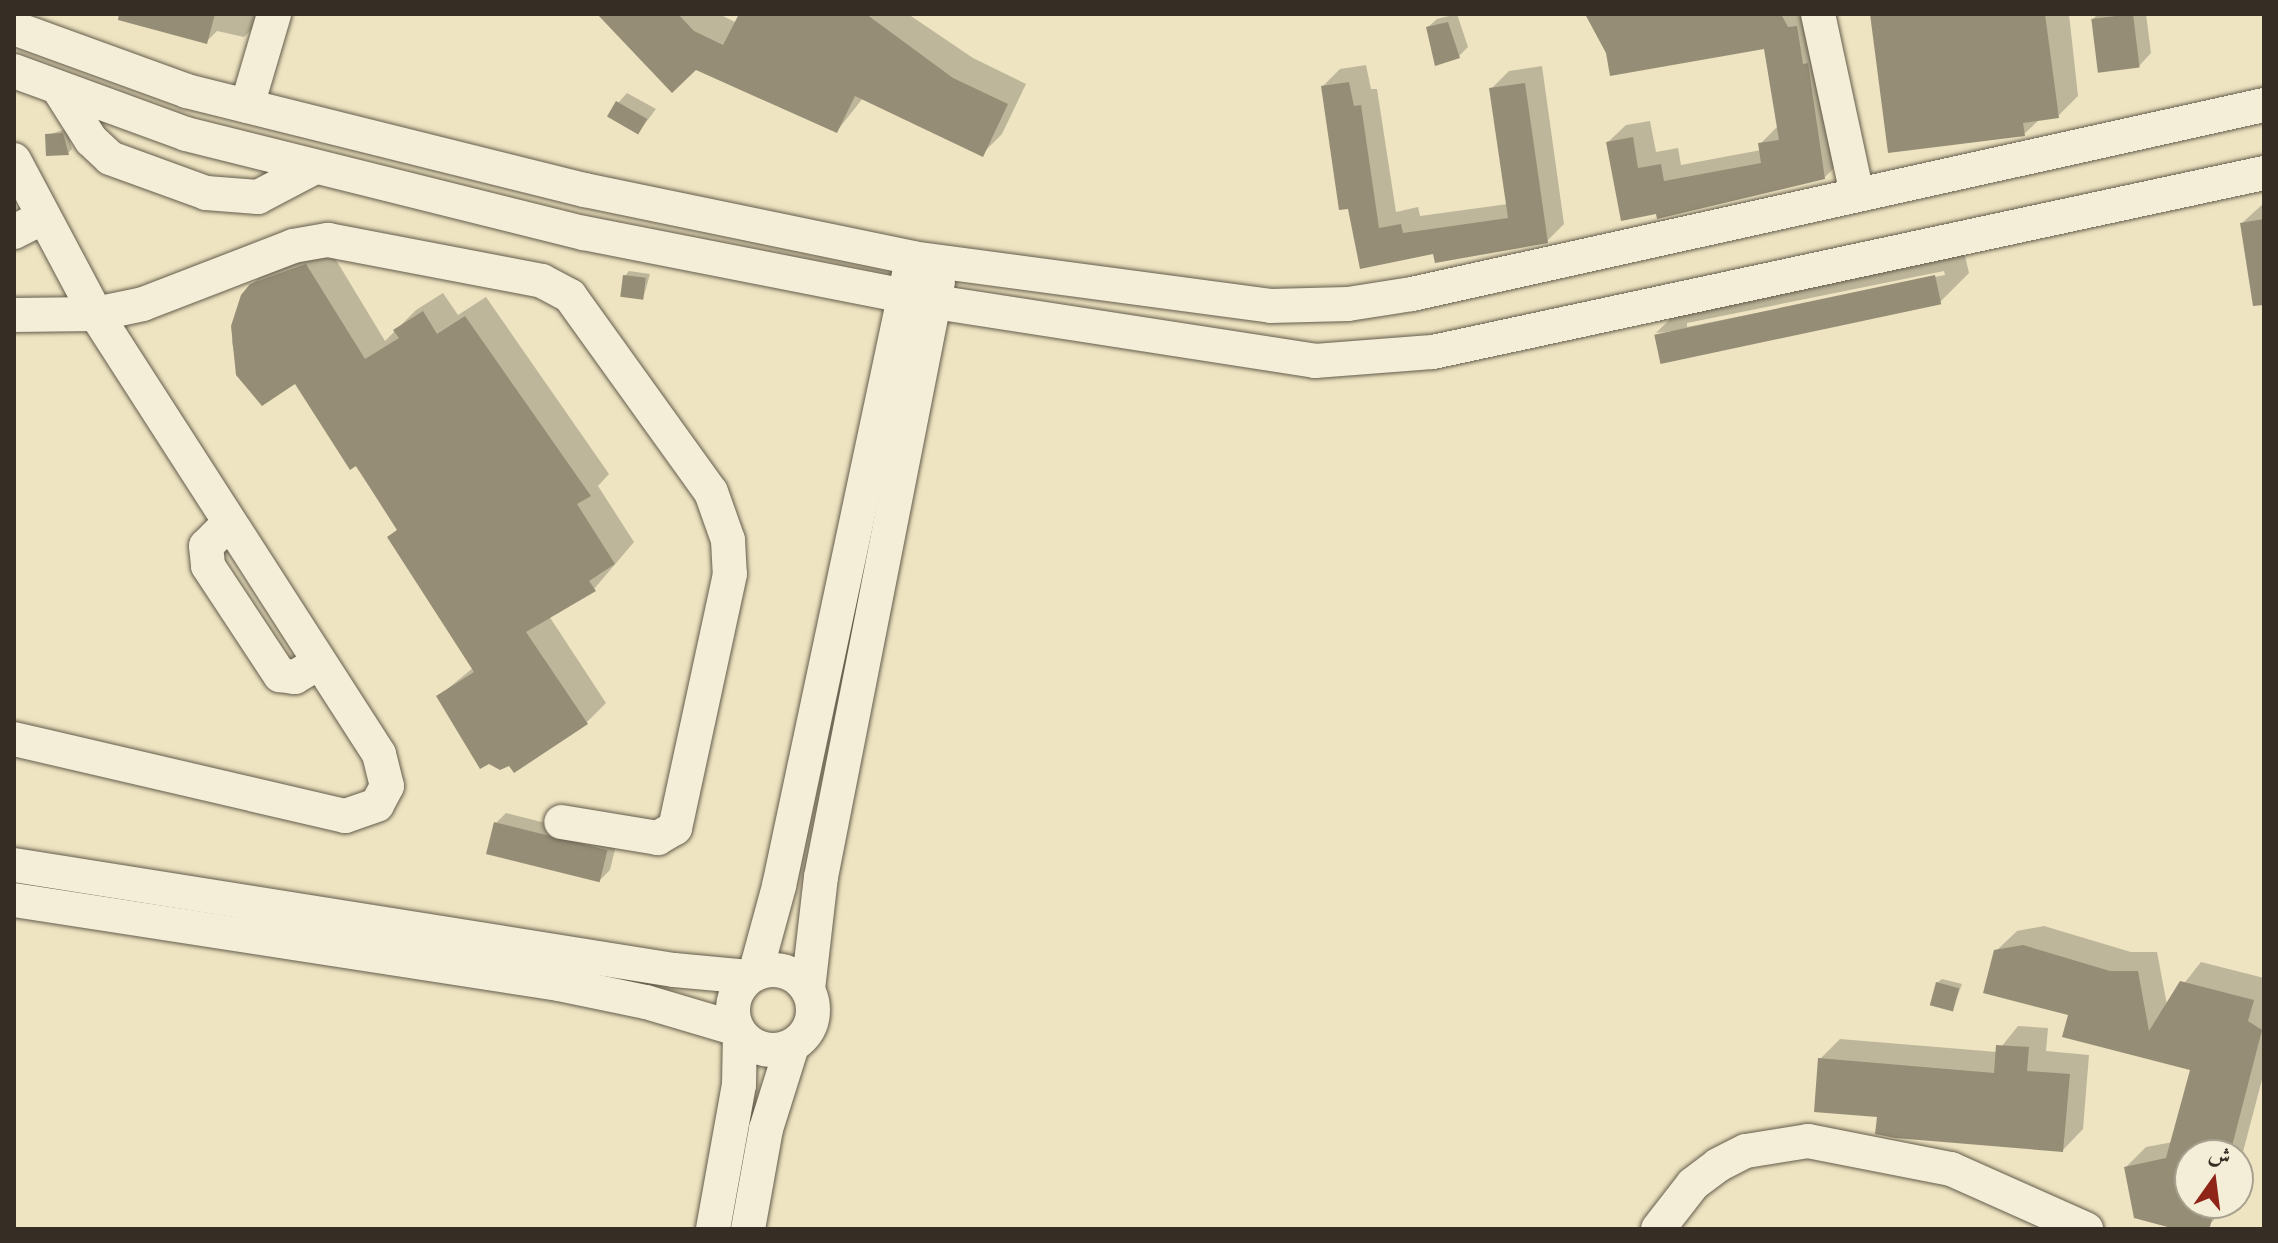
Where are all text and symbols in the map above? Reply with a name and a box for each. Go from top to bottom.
north arrow [2174,1139,2254,1219]
text: ش [2205,1139,2234,1176]

